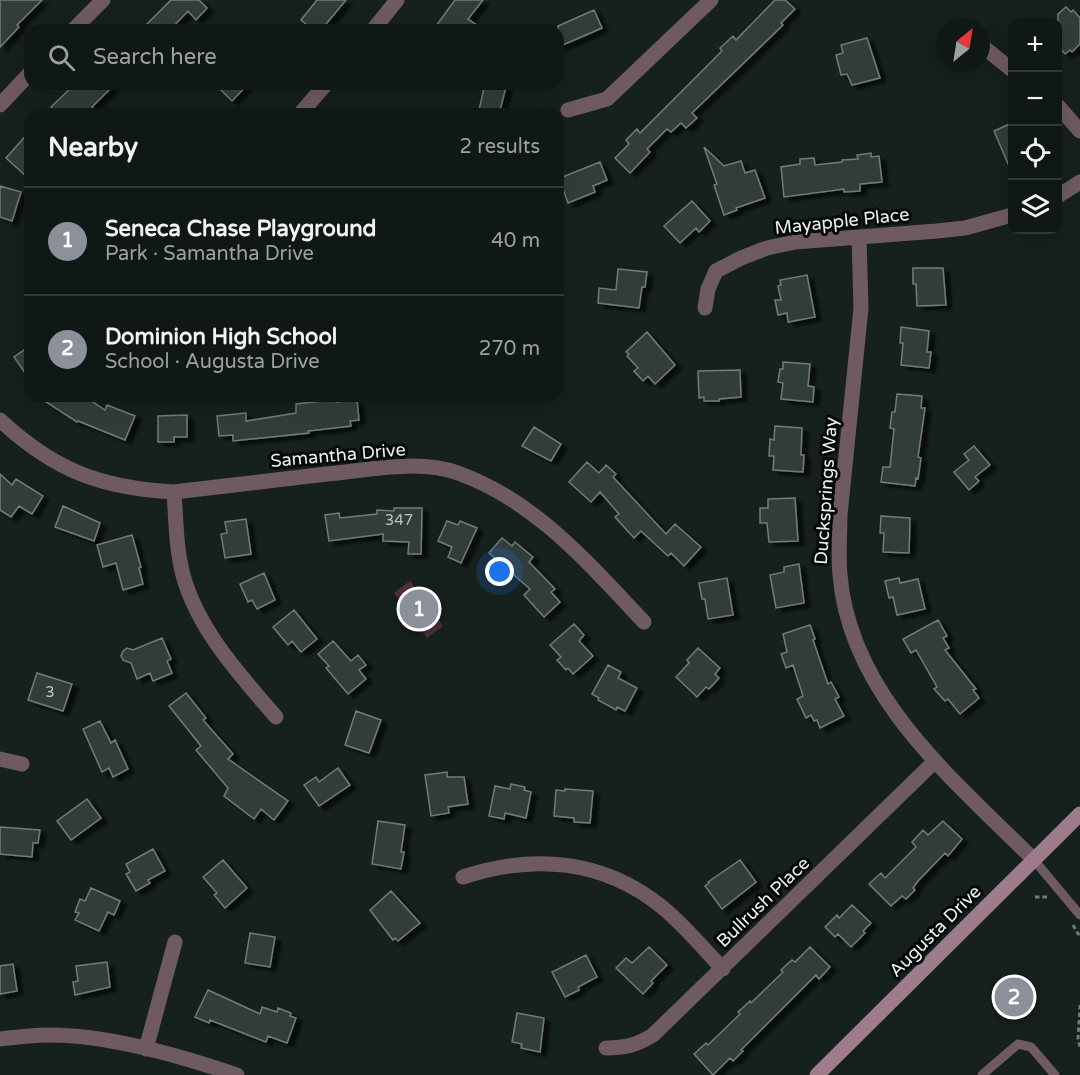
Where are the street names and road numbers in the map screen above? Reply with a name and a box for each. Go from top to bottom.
street label: Mayapple Place [774,203,910,239]
street label: Ducksprings Way [810,416,842,565]
street label: Samantha Drive [270,438,406,472]
street label: Bullrush Place [712,852,814,952]
street label: Augusta Drive [884,880,986,982]

